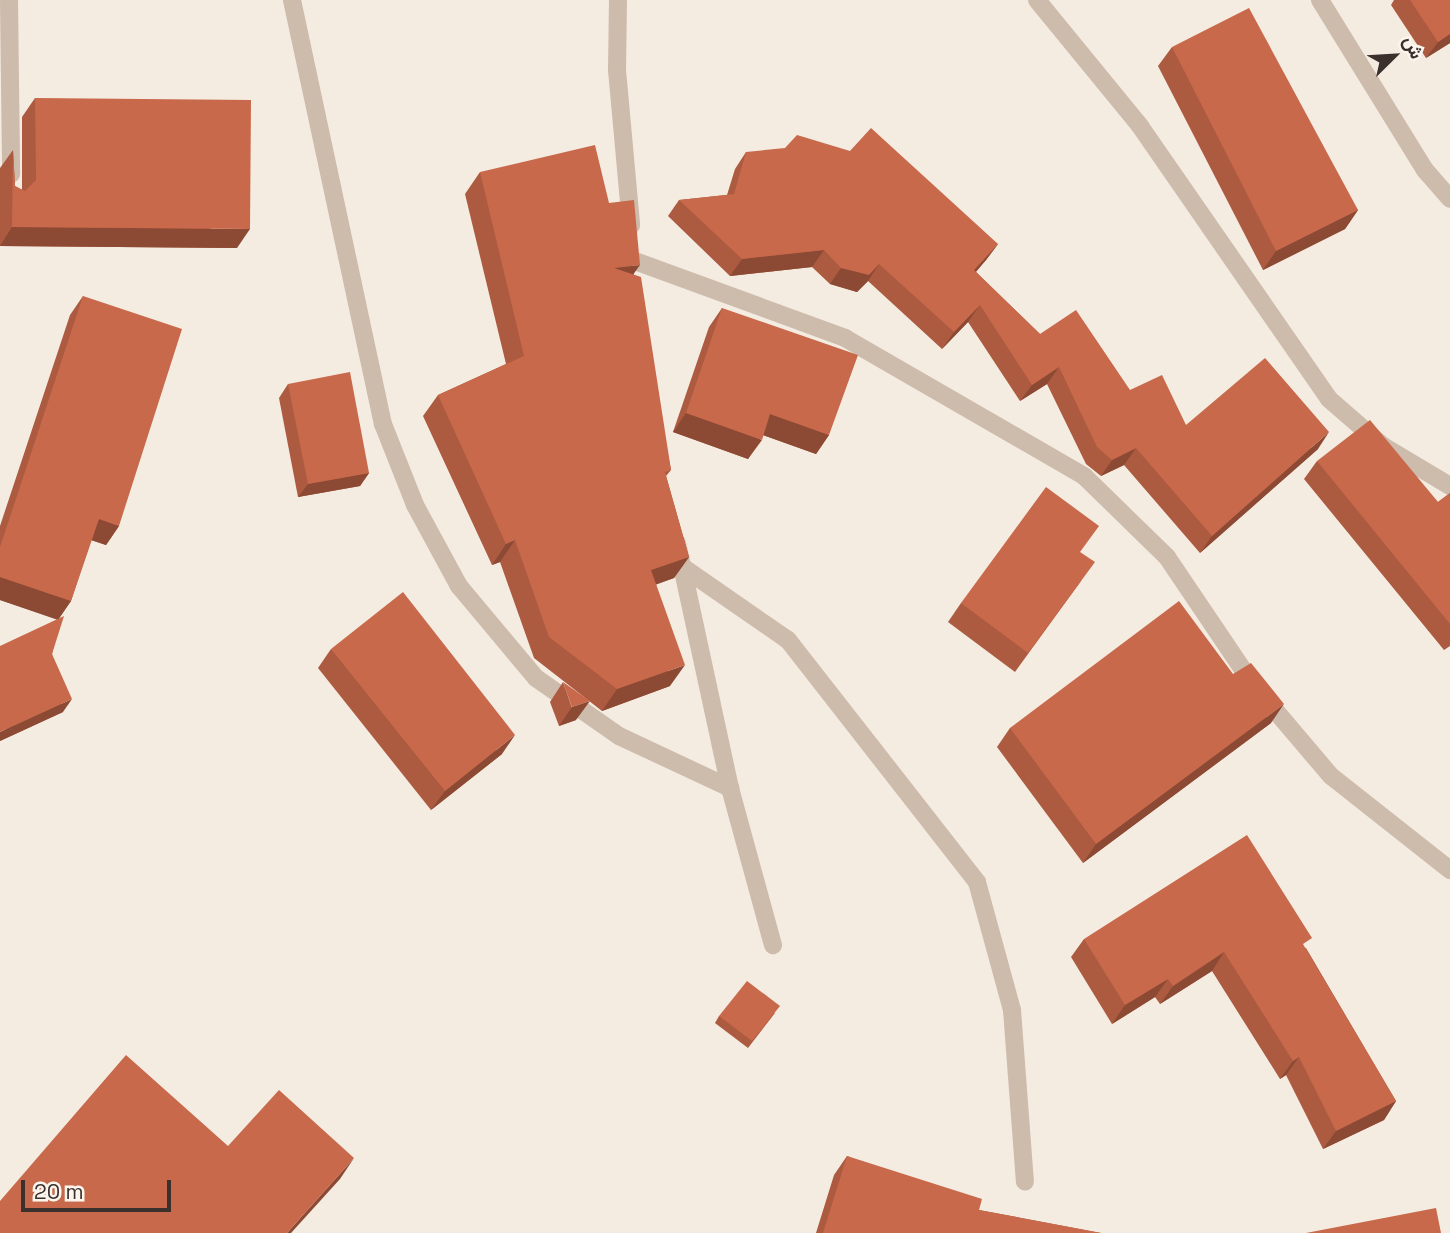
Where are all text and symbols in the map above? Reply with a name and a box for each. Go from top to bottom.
north arrow [1359,21,1429,91]
text: ش [1398,32,1430,63]
scale bar [24,1166,175,1210]
text: 20 m [34,1178,84,1205]

